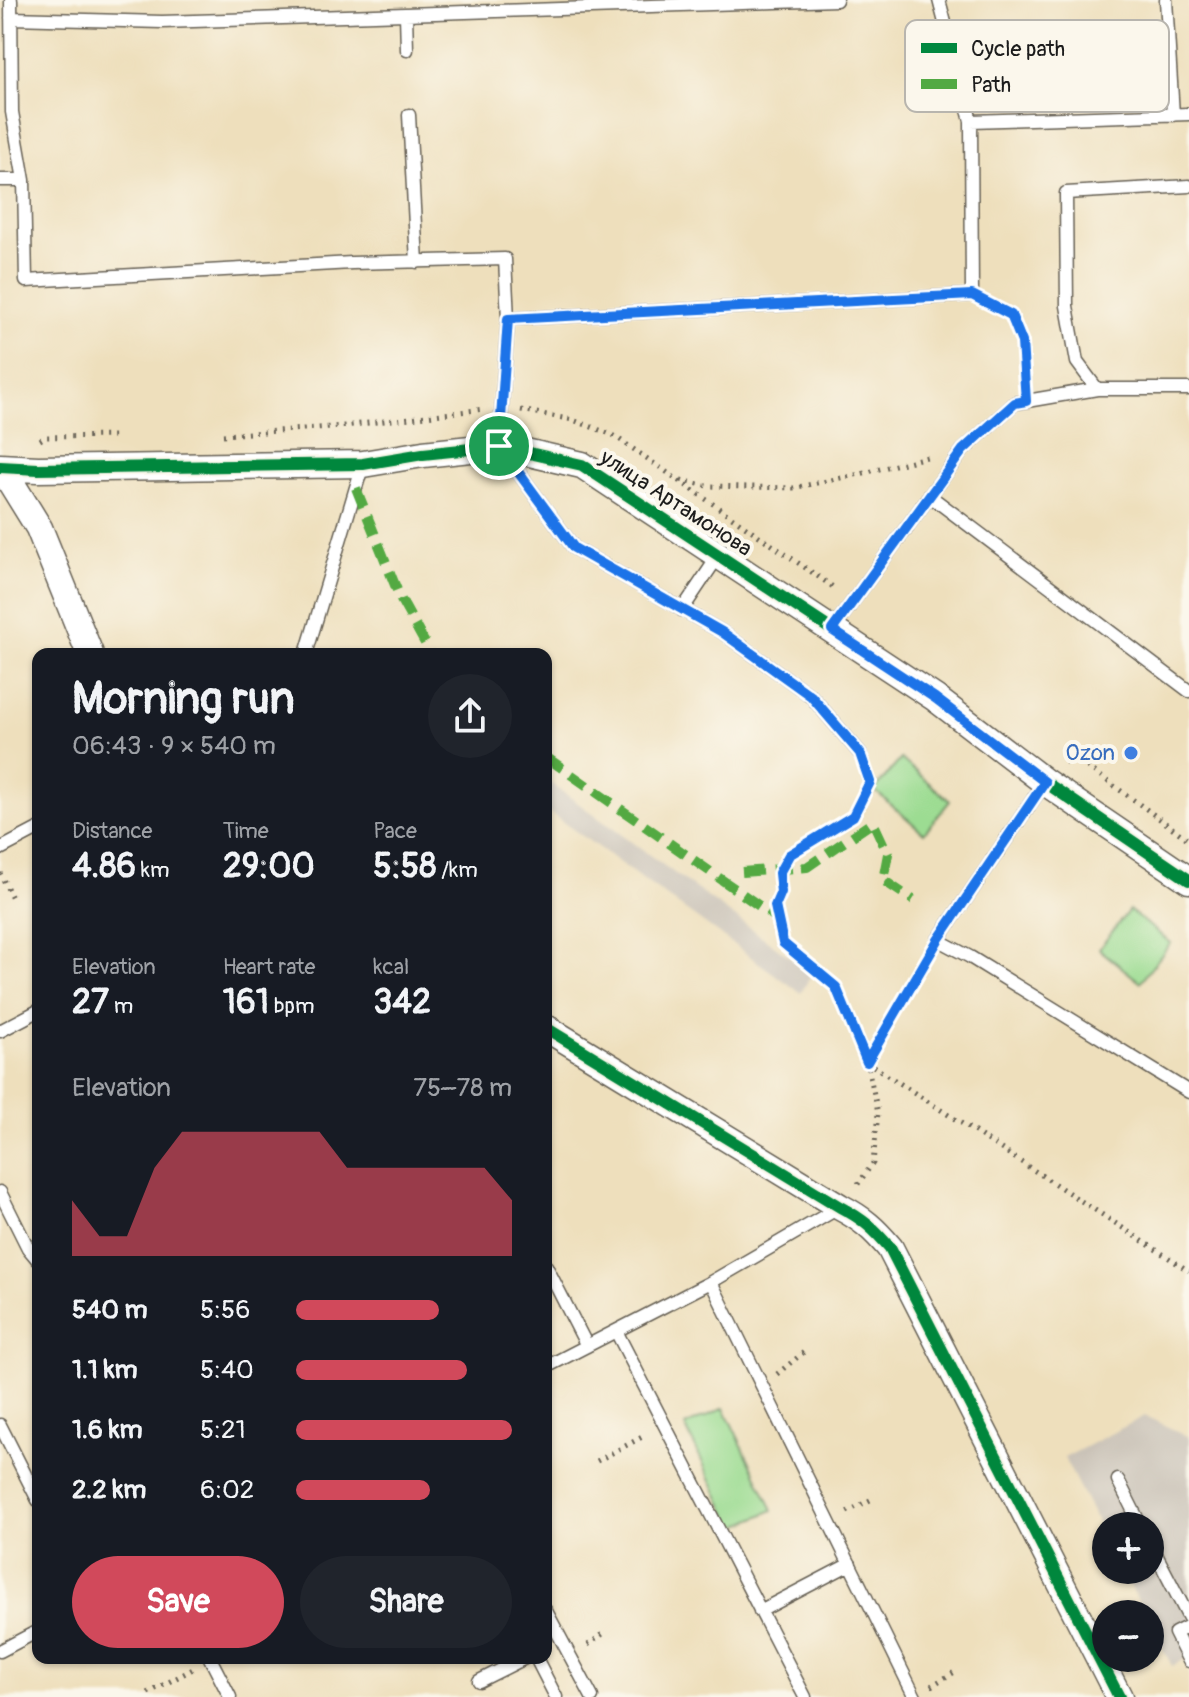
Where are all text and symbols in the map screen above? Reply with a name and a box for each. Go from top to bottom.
legend [905,20,1169,112]
text: Cycle path [971,35,1065,63]
text: Path [971,71,1011,99]
pin [465,412,533,480]
icon: arrive [477,424,521,468]
street label: улица Артамонова [594,443,757,563]
text: Morning run [72,672,295,727]
button: share [428,674,512,758]
text: 06:43 · 9 × 540 m [72,730,276,762]
place label: Ozon [1066,739,1115,767]
marker: Ozon [1122,744,1140,762]
text: Distance [72,817,152,845]
text: Time [223,817,269,845]
text: Pace [373,817,417,845]
text: 4.86 [72,845,136,888]
text: 29:00 [223,845,315,888]
text: 5:58 [373,845,436,888]
text: km [136,856,170,884]
text: /km [436,856,478,884]
text: Elevation [72,953,156,981]
text: Heart rate [223,953,315,981]
text: kcal [373,953,409,981]
text: 27 [72,981,109,1024]
text: 161 [223,981,269,1024]
text: 342 [373,981,431,1024]
text: m [109,992,133,1020]
text: bpm [269,992,315,1020]
text: Elevation [72,1072,171,1104]
text: 75–78 m [413,1072,512,1104]
text: 540 m [72,1294,148,1326]
text: 5:56 [200,1294,250,1326]
text: 1.1 km [72,1354,138,1386]
text: 5:40 [200,1354,254,1386]
text: 1.6 km [72,1414,143,1446]
text: 5:21 [200,1414,246,1446]
text: 2.2 km [72,1474,146,1506]
text: 6:02 [200,1474,254,1506]
map controls [1092,1512,1164,1672]
button: + [1092,1512,1164,1584]
button: Save [72,1556,284,1648]
button: Share [300,1556,512,1648]
button: − [1092,1600,1164,1672]

